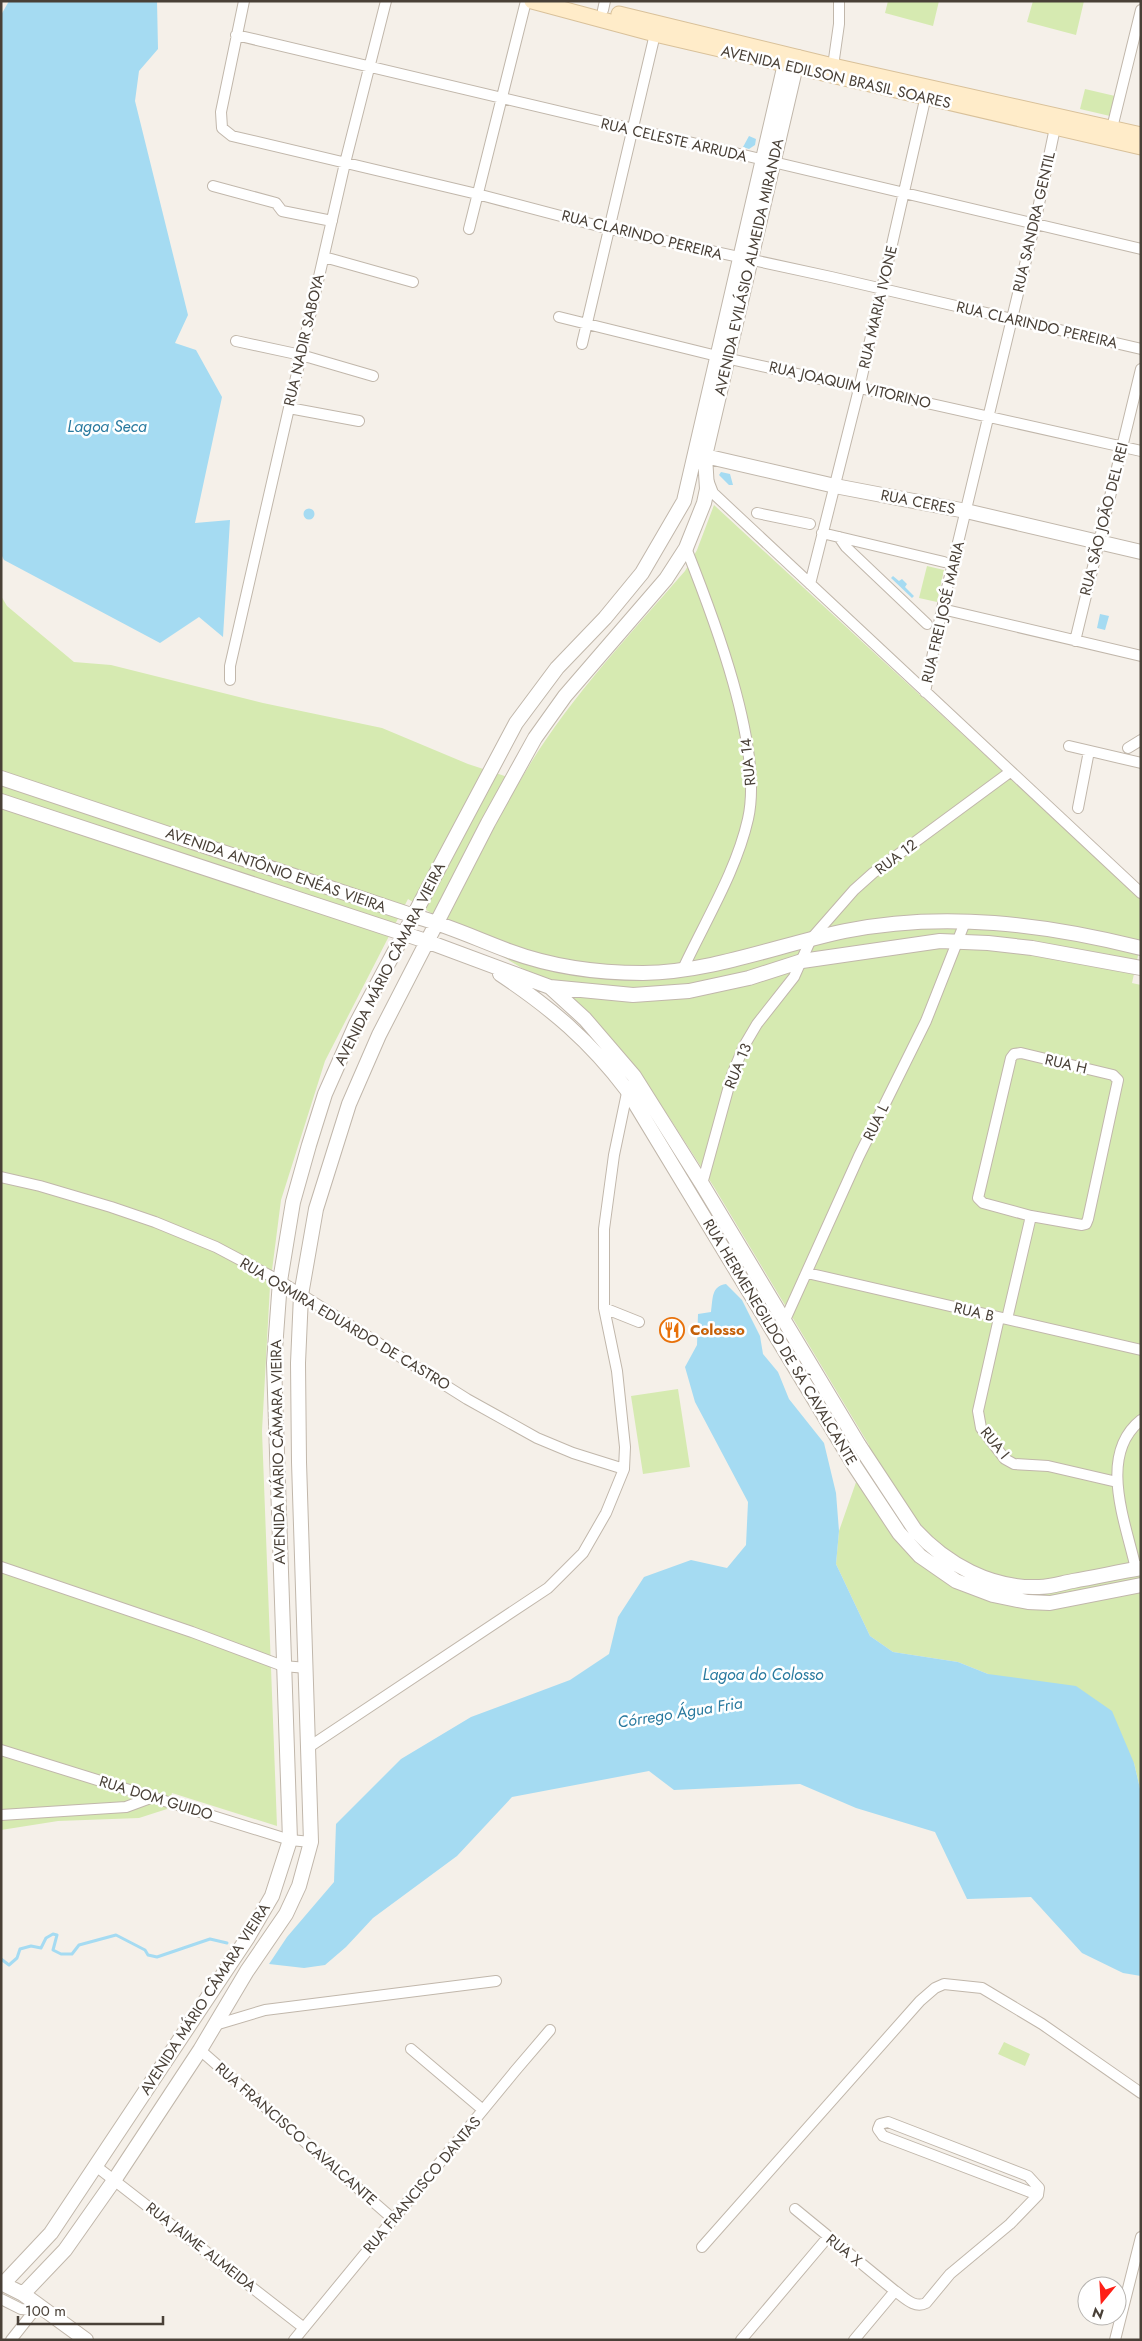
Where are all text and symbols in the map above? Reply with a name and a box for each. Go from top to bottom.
street label: AVENIDA EDILSON BRASIL SOARES [719,40,953,114]
street label: RUA CELESTE ARRUDA [599,112,749,168]
street label: AVENIDA EVILÁSIO ALMEIDA MIRANDA [709,136,789,398]
street label: RUA SANDRA GENTIL [1007,149,1061,295]
street label: RUA CLARINDO PEREIRA [559,204,725,266]
street label: RUA MARIA IVONE [853,243,903,371]
street label: RUA NADIR SABOYA [278,272,330,408]
street label: RUA CLARINDO PEREIRA [954,296,1120,354]
street label: RUA JOAQUIM VITORINO [767,356,933,414]
water label: Lagoa Seca [67,415,147,438]
street label: RUA SÃO JOÃO DEL REI [1074,440,1134,598]
street label: RUA CERES [879,484,957,520]
street label: RUA FREI JOSÉ MARIA [916,539,970,685]
street label: RUA 14 [735,737,761,787]
street label: AVENIDA ANTÔNIO ENÉAS VIEIRA [163,822,389,918]
street label: RUA 12 [870,834,922,880]
street label: AVENIDA MÁRIO CÂMARA VIEIRA [329,859,451,1069]
street label: RUA 13 [719,1040,757,1092]
street label: RUA H [1043,1048,1089,1080]
street label: RUA L [858,1099,895,1144]
street label: RUA HERMENEGILDO DE SÁ CAVALCANTE [697,1215,863,1469]
street label: RUA OSMIRA EDUARDO DE CASTRO [236,1252,454,1396]
street label: RUA B [952,1297,996,1327]
restaurant icon: Colosso [659,1317,685,1343]
place label: Colosso [690,1319,745,1341]
street label: AVENIDA MÁRIO CÂMARA VIEIRA [265,1339,291,1565]
street label: RUA I [975,1422,1015,1464]
water label: Lagoa do Colosso [702,1663,824,1686]
water label: Córrego Água Fria [616,1691,744,1734]
street label: RUA DOM GUIDO [97,1770,216,1826]
street label: AVENIDA MÁRIO CÂMARA VIEIRA [134,1899,276,2099]
street label: RUA FRANCISCO CAVALCANTE [210,2057,382,2211]
street label: RUA FRANCISCO DANTAS [358,2112,486,2258]
street label: RUA JAIME ALMEIDA [141,2197,261,2297]
street label: RUA X [821,2229,867,2272]
north arrow [1077,2276,1127,2326]
scale bar [18,2294,162,2326]
text: 100 m [25,2300,66,2322]
text: N [1090,2302,1106,2325]

